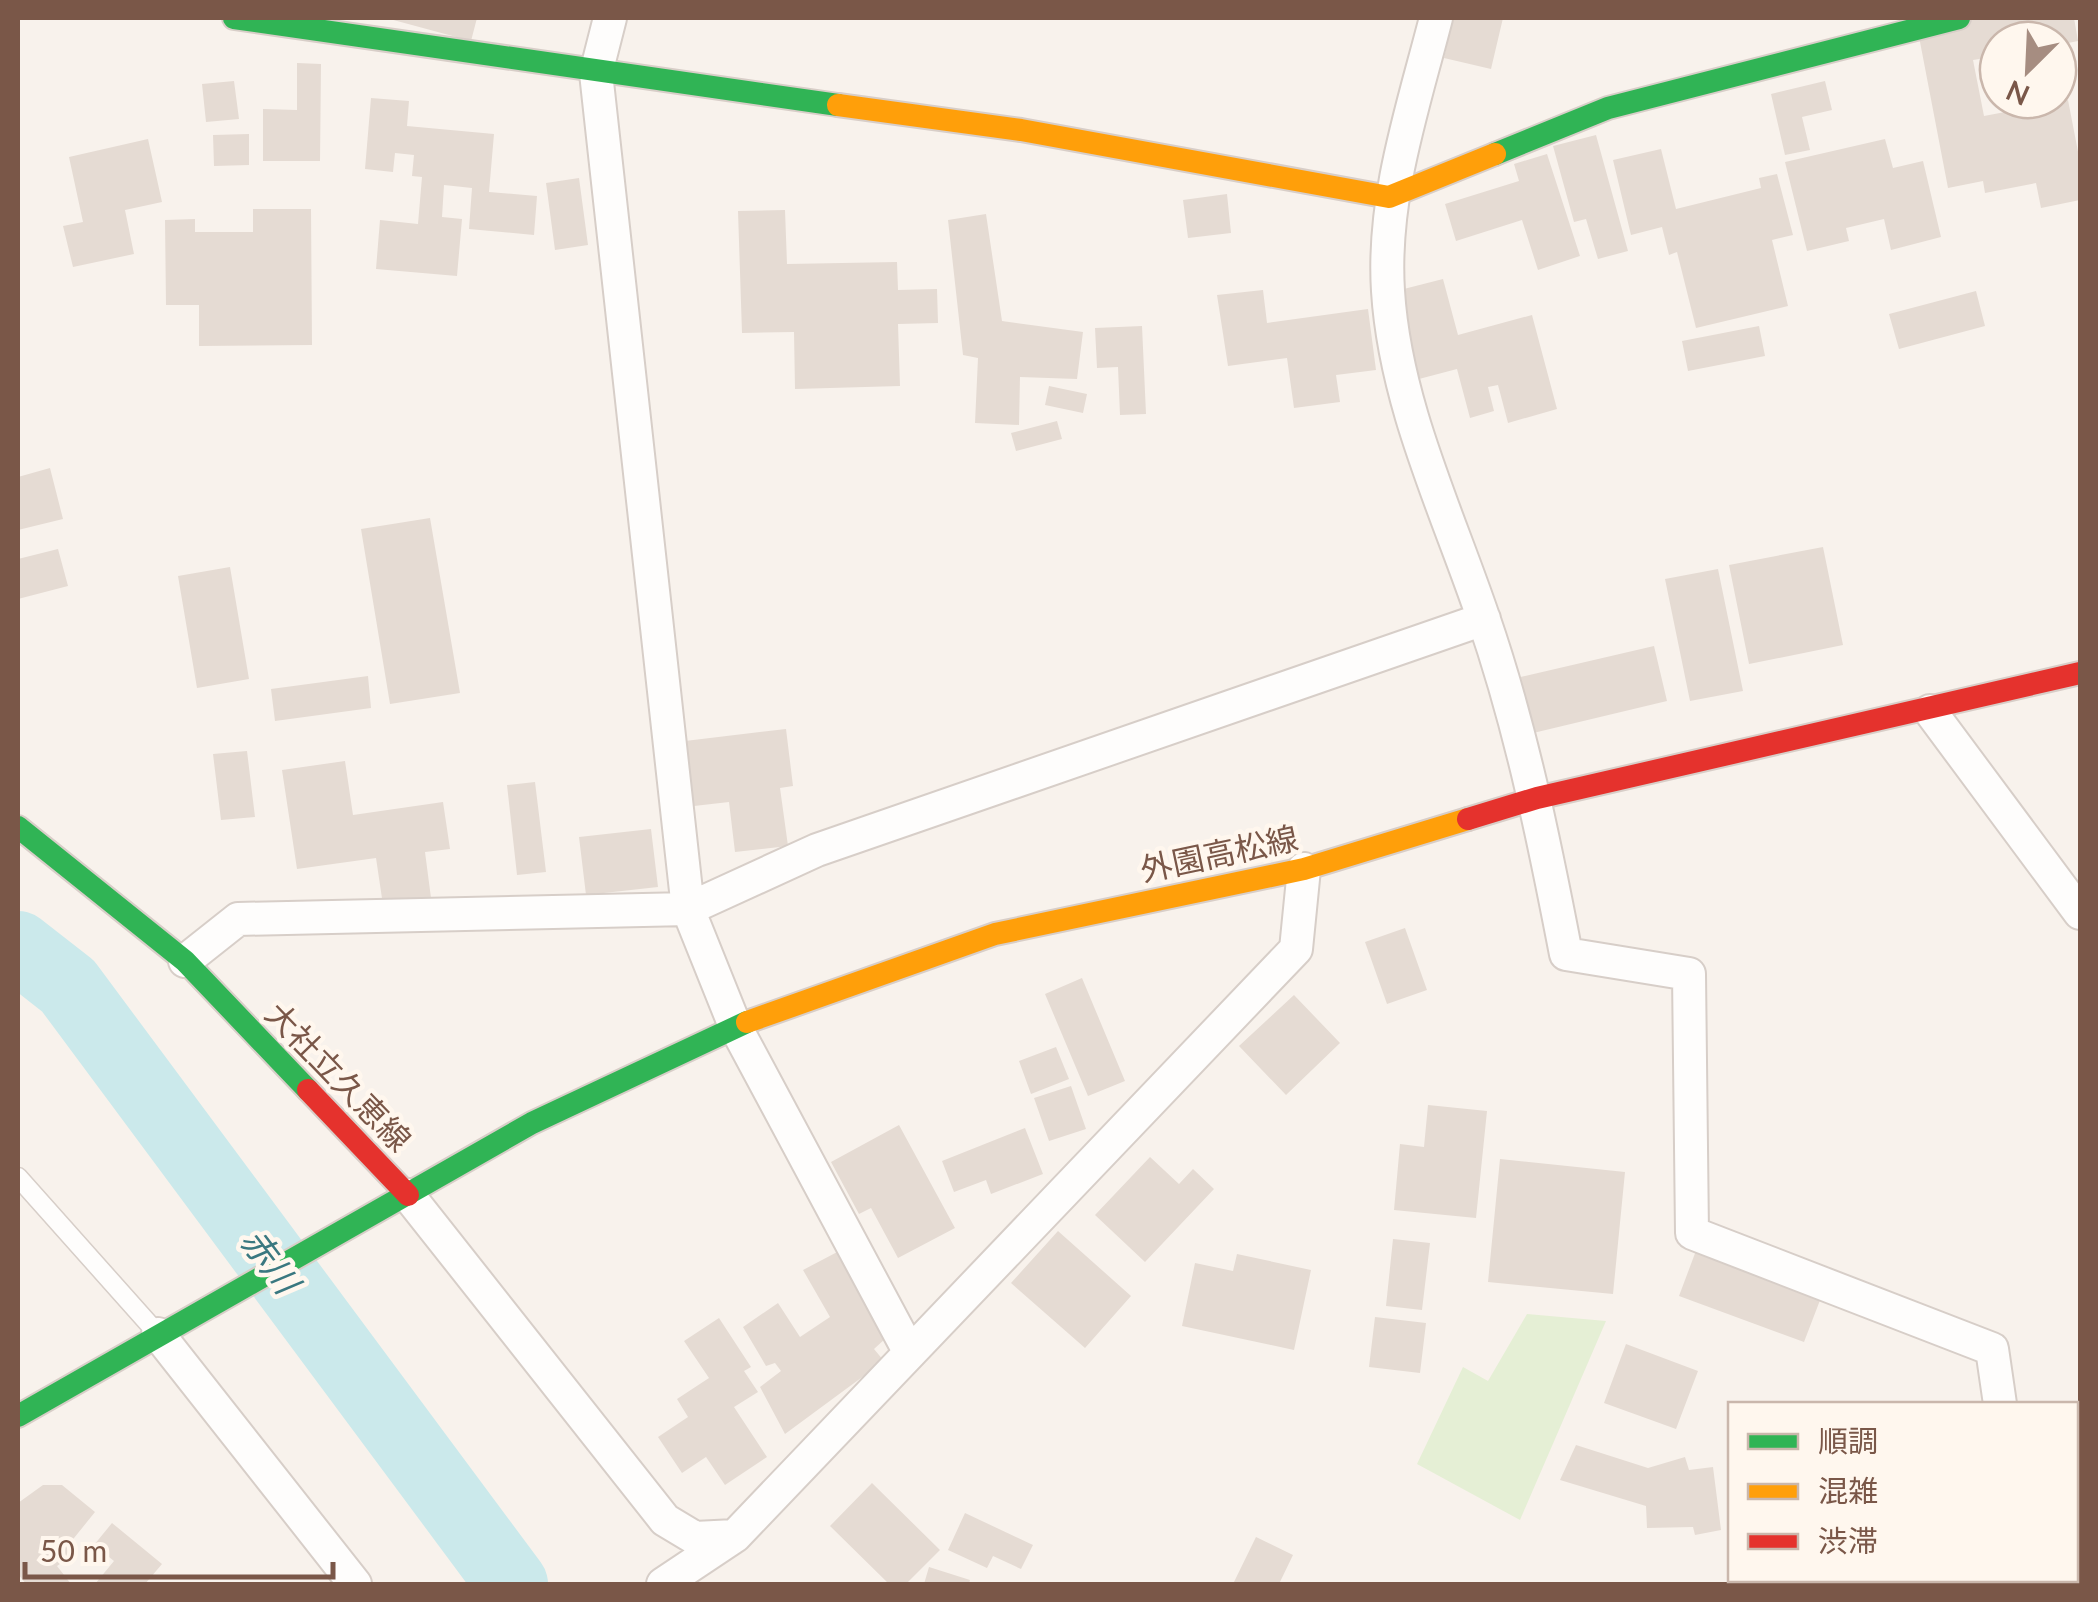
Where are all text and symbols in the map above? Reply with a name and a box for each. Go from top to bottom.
north arrow [1978,20,2078,120]
text: N [2001,74,2034,114]
street label: 外園高松線 [1137,817,1301,889]
street label: 大社立久恵線 [258,993,420,1159]
water label: 赤川 [233,1219,311,1304]
legend [1728,1402,2078,1582]
text: 順調 [1818,1422,1878,1458]
text: 混雑 [1818,1472,1878,1508]
scale bar [25,1517,332,1579]
text: 渋滞 [1818,1522,1878,1558]
text: 50 m [40,1532,107,1568]

